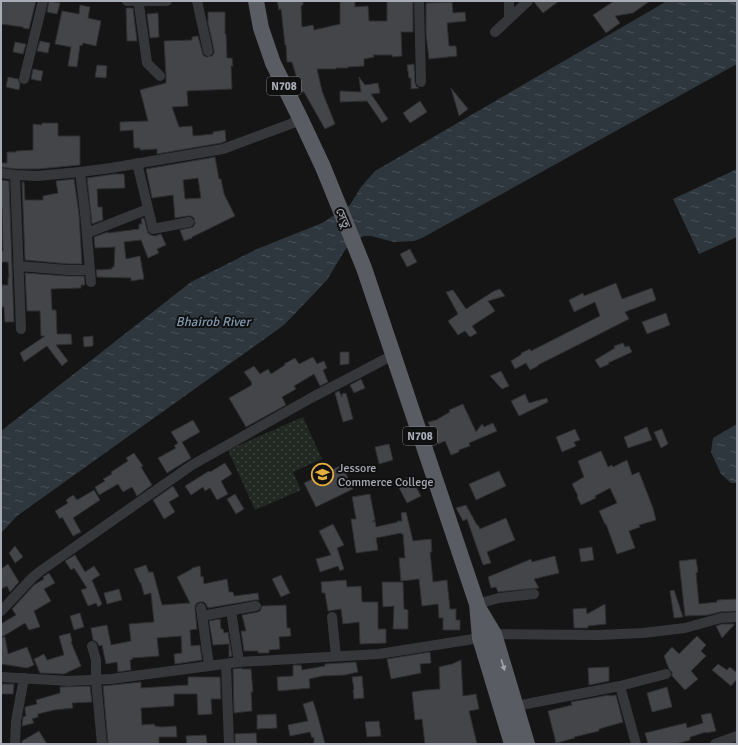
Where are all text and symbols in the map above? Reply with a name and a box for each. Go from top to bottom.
road number: N708 [267,77,301,95]
street label: সেতু [331,206,354,231]
water label: Bhairob River [176,314,252,330]
road number: N708 [403,427,437,445]
place label: Jessore Commerce College [338,461,434,490]
school or university icon: Jessore Commerce College [309,462,335,488]
one-way arrow [500,659,506,671]

